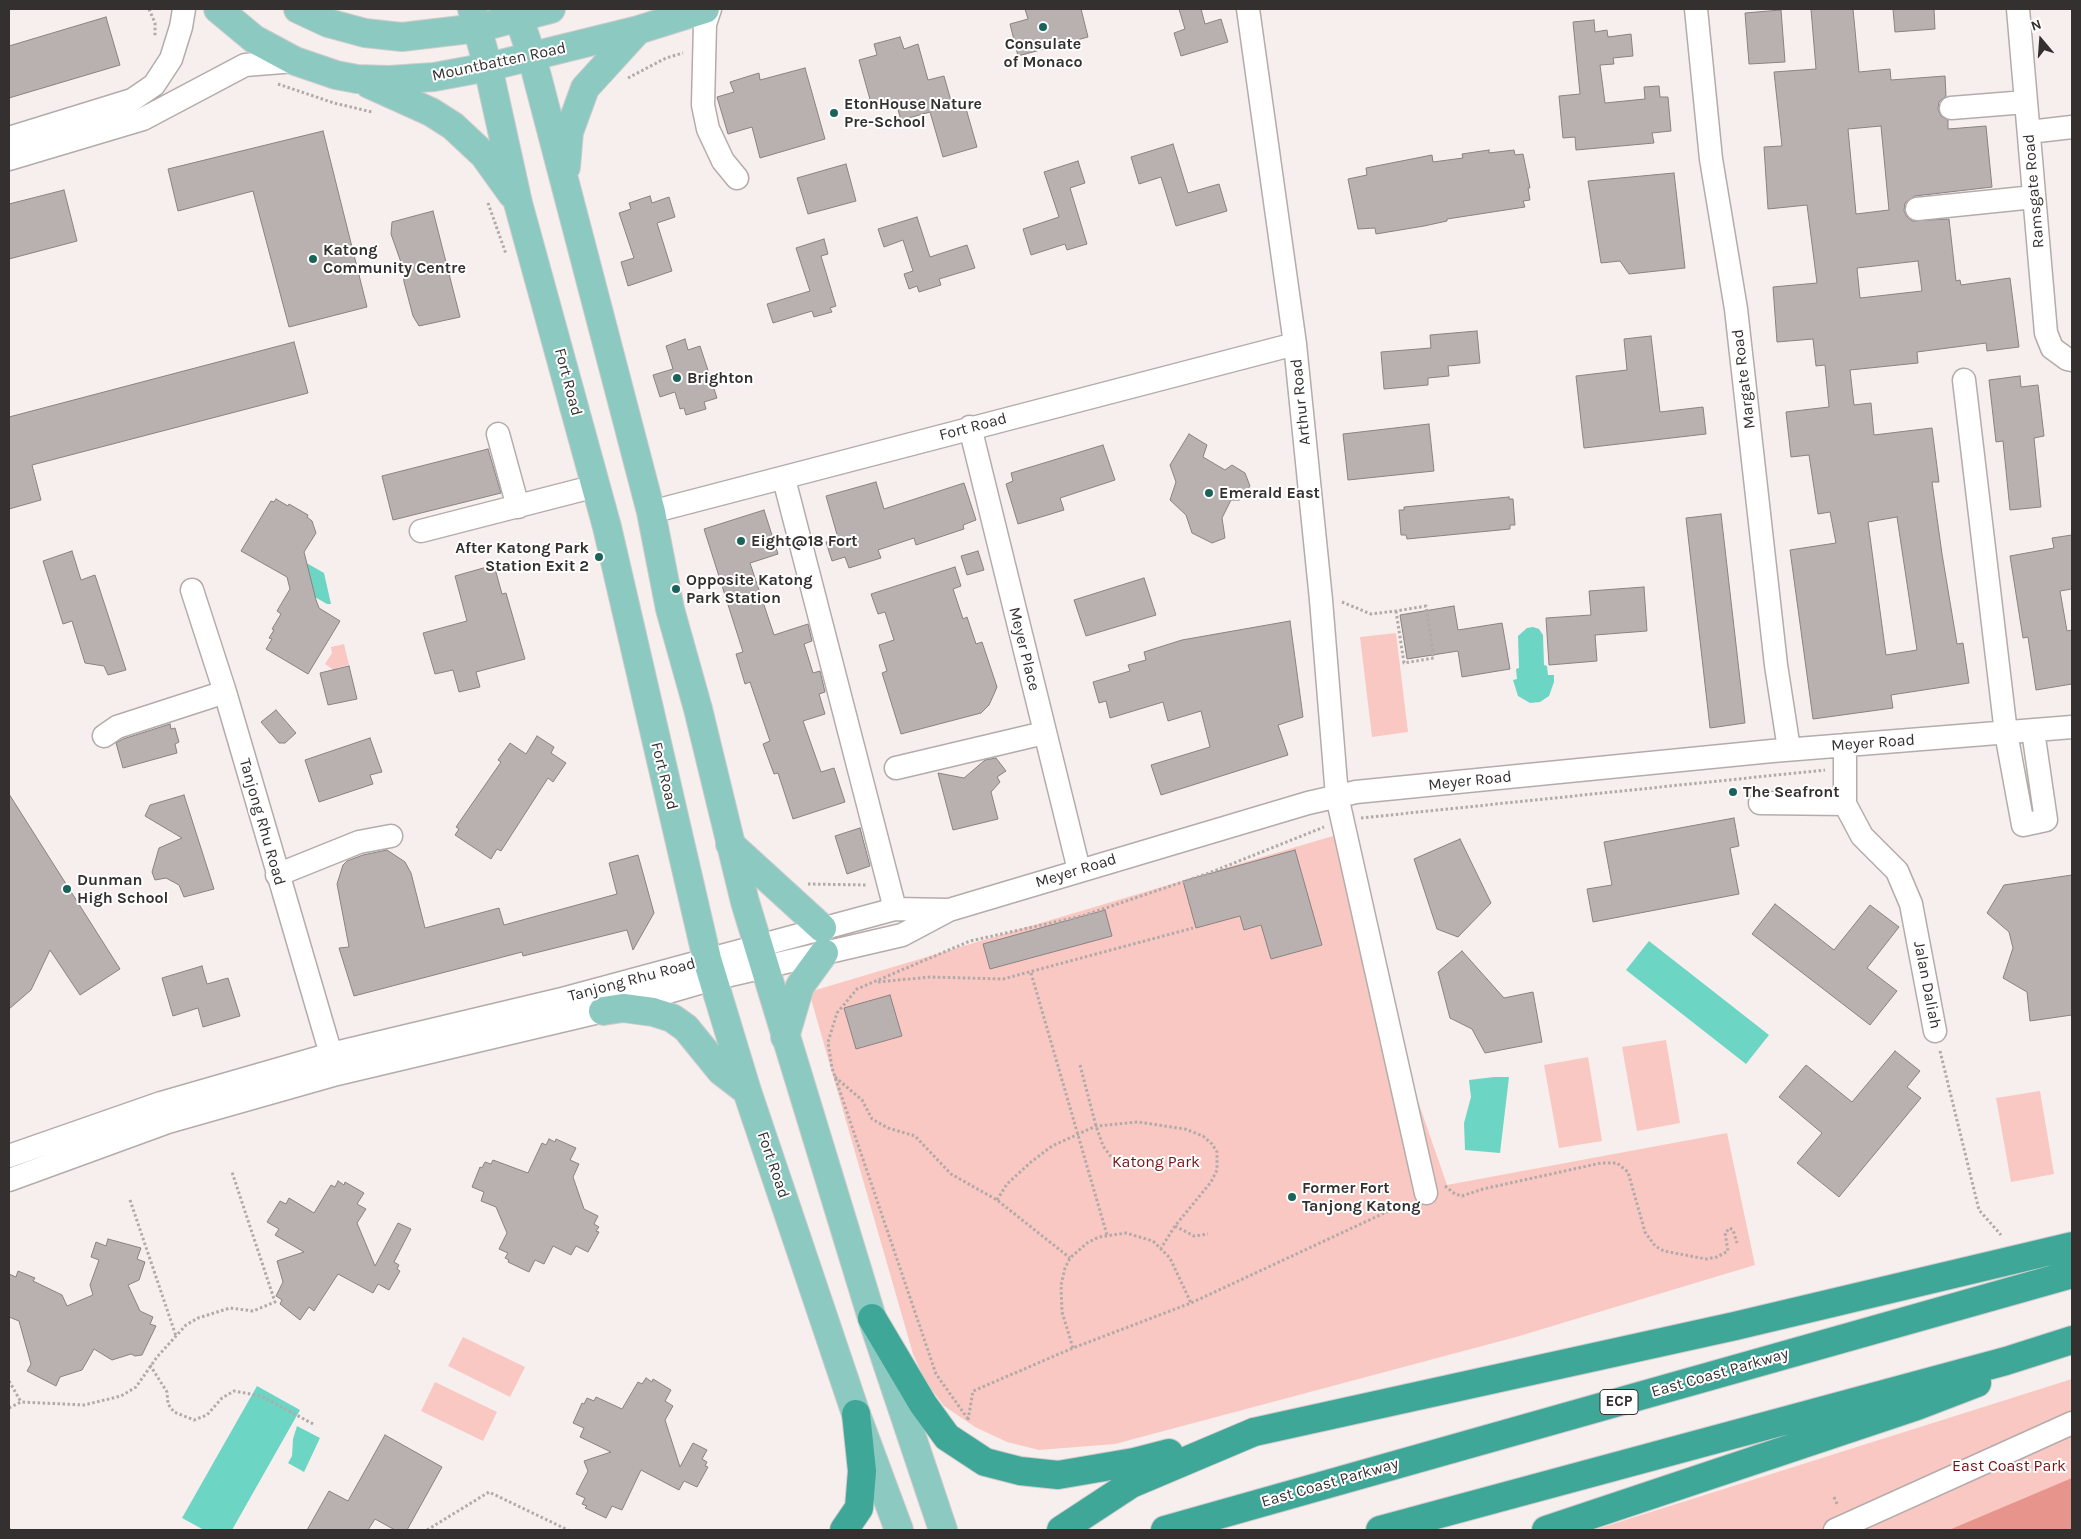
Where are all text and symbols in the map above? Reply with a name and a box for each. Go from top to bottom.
north arrow [2016,15,2066,65]
text: N [2029,16,2044,35]
marker: Consulate of Monaco [1037,21,1049,33]
place label: Consulate of Monaco [1004,34,1082,72]
street label: Mountbatten Road [430,38,568,86]
place label: EtonHouse Nature Pre-School [844,94,982,132]
marker: EtonHouse Nature Pre-School [828,107,840,119]
street label: Ramsgate Road [2019,133,2049,249]
place label: Katong Community Centre [323,240,466,278]
marker: Katong Community Centre [307,253,319,265]
street label: Margate Road [1728,328,1760,430]
street label: Fort Road [550,346,586,418]
street label: Arthur Road [1287,358,1315,446]
place label: Brighton [687,368,754,388]
marker: Brighton [671,372,683,384]
street label: Fort Road [937,409,1009,445]
place label: Emerald East [1219,483,1320,503]
marker: Emerald East [1203,487,1215,499]
place label: Eight@18 Fort [751,531,858,551]
marker: Eight@18 Fort [735,535,747,547]
place label: After Katong Park Station Exit 2 [455,538,589,576]
marker: After Katong Park Station Exit 2 [593,551,605,563]
place label: Opposite Katong Park Station [686,570,812,608]
marker: Opposite Katong Park Station [670,583,682,595]
street label: Meyer Place [1004,605,1044,693]
street label: Meyer Road [1831,730,1915,756]
street label: Fort Road [646,740,682,812]
street label: Tanjong Rhu Road [235,756,289,888]
street label: Meyer Road [1427,767,1513,795]
place label: The Seafront [1743,782,1840,802]
marker: The Seafront [1727,786,1739,798]
street label: Meyer Road [1033,850,1119,892]
place label: Dunman High School [77,870,168,908]
marker: Dunman High School [61,883,73,895]
street label: Jalan Daliah [1909,939,1945,1031]
street label: Tanjong Rhu Road [566,954,698,1006]
street label: Fort Road [753,1129,793,1201]
park label: Katong Park [1112,1152,1200,1172]
place label: Former Fort Tanjong Katong [1302,1178,1421,1216]
marker: Former Fort Tanjong Katong [1286,1191,1298,1203]
street label: East Coast Parkway [1649,1344,1791,1402]
road number: ECP [1600,1390,1638,1414]
street label: East Coast Parkway [1259,1454,1401,1512]
park label: East Coast Park [1952,1456,2066,1476]

